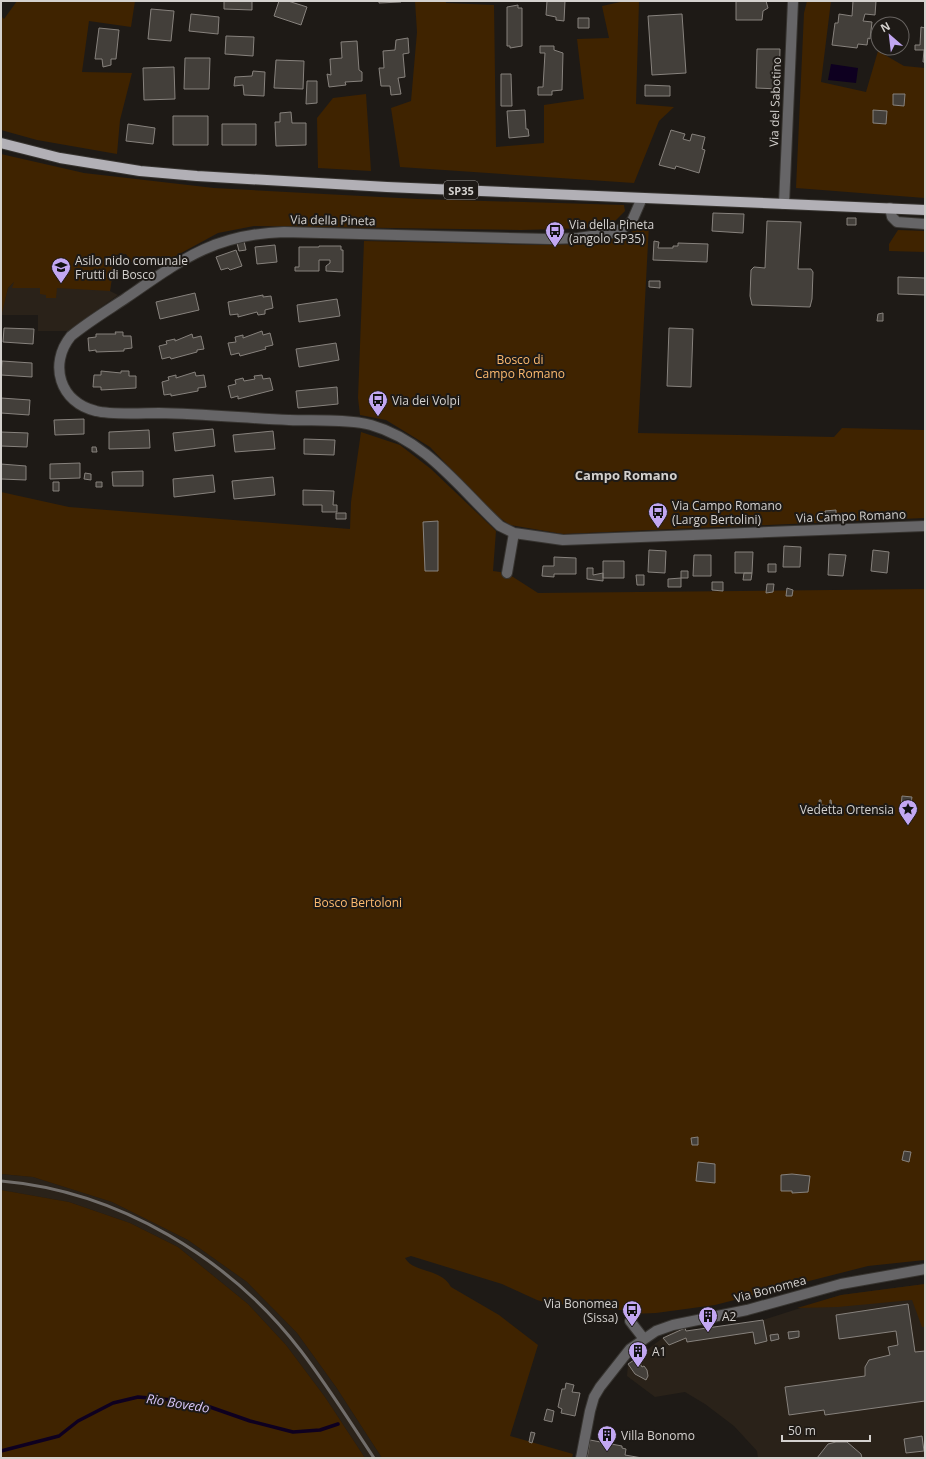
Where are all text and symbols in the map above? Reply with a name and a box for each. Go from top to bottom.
north arrow [870,16,910,56]
text: N [878,18,893,35]
street label: Via del Sabotino [765,57,785,147]
road number: SP35 [444,181,478,199]
street label: Via della Pineta [290,211,376,229]
place label: Via della Pineta (angolo SP35) [569,216,654,247]
bus stop icon: Via della Pineta (angolo SP35) [544,220,566,248]
place label: Asilo nido comunale Frutti di Bosco [75,252,188,283]
school or university icon: Asilo nido comunale Frutti di Bosco [50,256,72,284]
park label: Bosco di Campo Romano [475,351,565,382]
bus stop icon: Via dei Volpi [367,389,389,417]
place label: Via dei Volpi [392,392,460,409]
district label: Campo Romano [575,466,677,484]
place label: Via Campo Romano (Largo Bertolini) [672,497,782,528]
bus stop icon: Via Campo Romano (Largo Bertolini) [647,501,669,529]
street label: Via Campo Romano [796,506,906,526]
place icon: Vedetta Ortensia [897,798,919,826]
place label: Vedetta Ortensia [800,801,894,818]
park label: Bosco Bertoloni [314,894,402,911]
street label: Via Bonomea [732,1271,808,1307]
place label: Via Bonomea (Sissa) [544,1295,618,1326]
bus stop icon: Via Bonomea (Sissa) [621,1299,643,1327]
building icon: A2 [697,1305,719,1333]
place label: A2 [722,1308,737,1325]
building icon: A1 [627,1340,649,1368]
place label: A1 [652,1343,666,1360]
water label: Rio Bovedo [145,1389,211,1417]
scale bar [782,1417,870,1443]
text: 50 m [788,1422,816,1439]
building icon: Villa Bonomo [596,1424,618,1452]
place label: Villa Bonomo [621,1427,695,1444]

